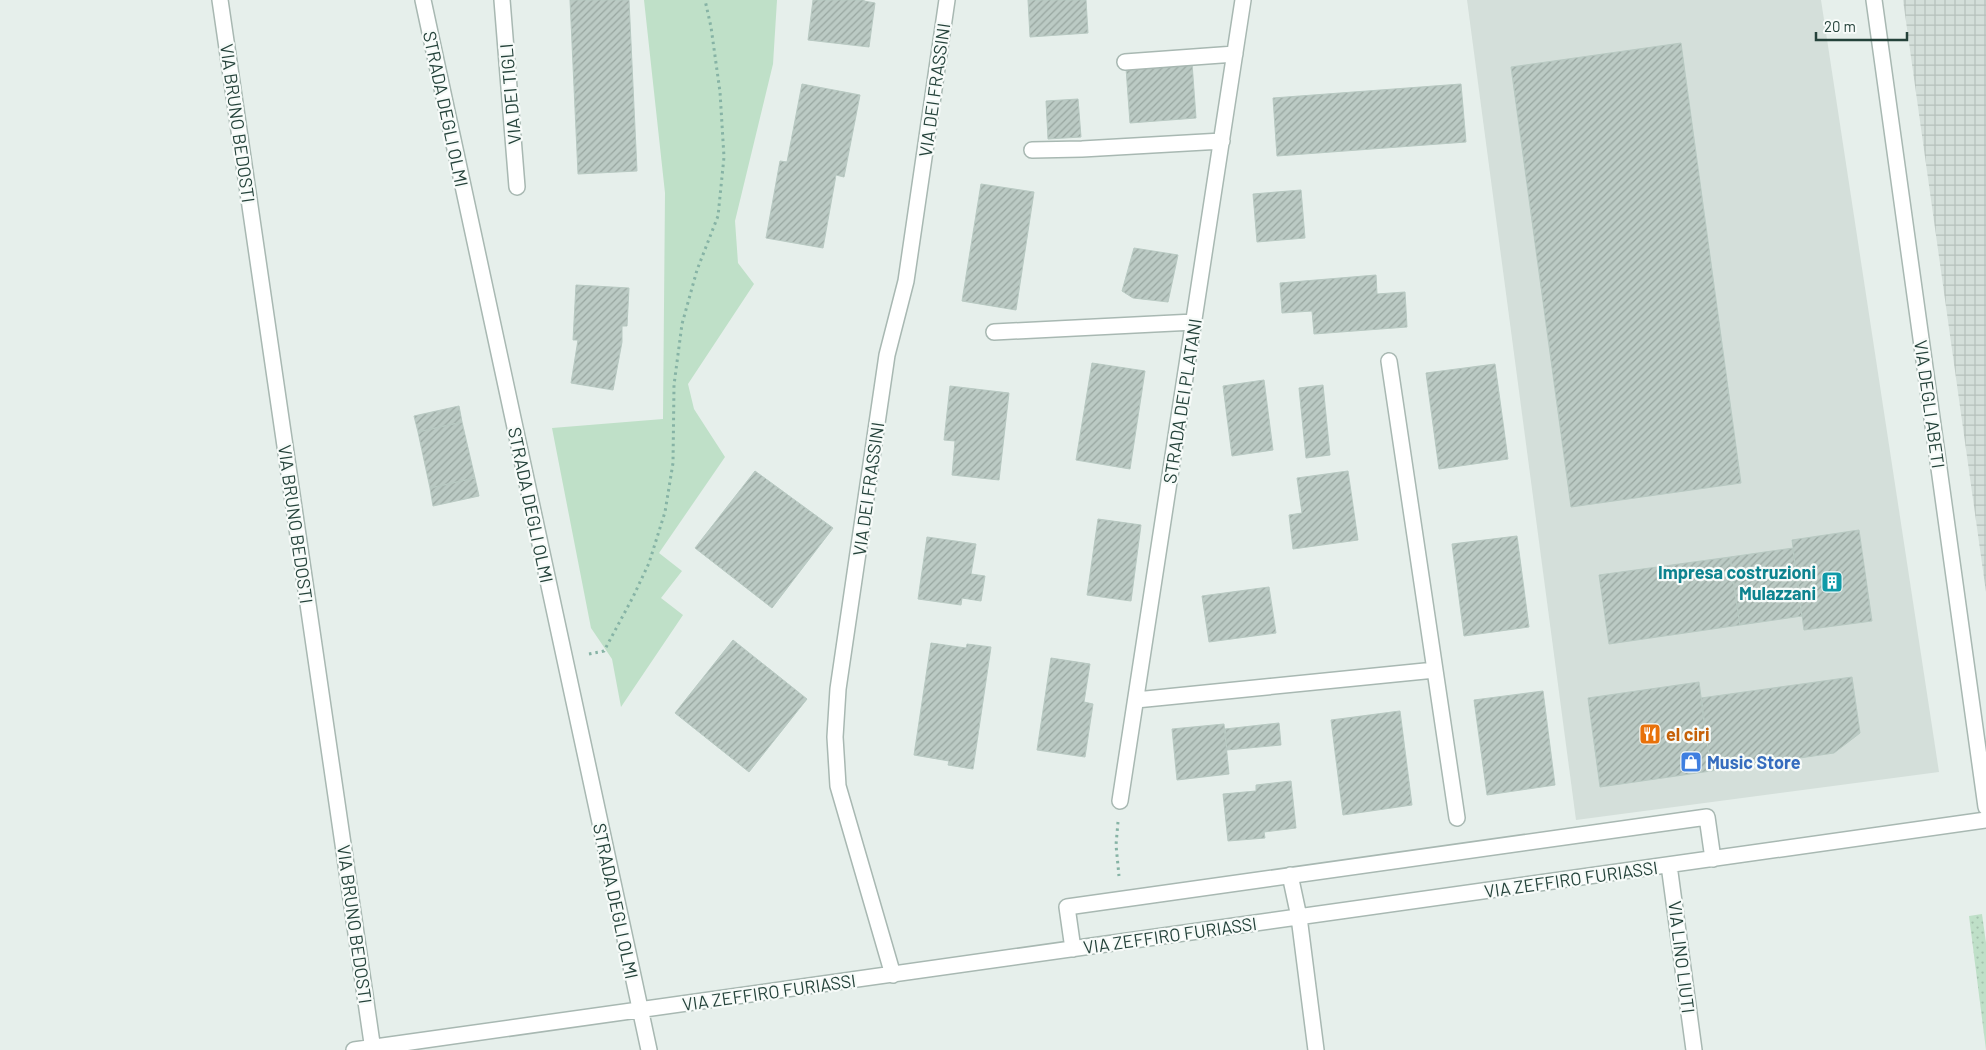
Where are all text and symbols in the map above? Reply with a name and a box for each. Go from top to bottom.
scale bar [1816,10,1907,42]
text: 20 m [1824,17,1856,35]
street label: VIA DEI FRASSINI [914,22,954,158]
street label: STRADA DEGLI OLMI [419,29,473,189]
street label: VIA BRUNO BEDOSTI [216,42,260,204]
street label: VIA DEI TIGLI [495,43,525,145]
street label: STRADA DEI PLATANI [1158,317,1206,485]
street label: VIA DEGLI ABETI [1910,338,1950,470]
street label: VIA DEI FRASSINI [848,421,888,557]
street label: STRADA DEGLI OLMI [504,425,558,585]
street label: VIA BRUNO BEDOSTI [274,443,318,605]
place label: Impresa costruzioni Mulazzani [1658,561,1816,604]
building icon: Impresa costruzioni Mulazzani [1820,570,1844,594]
restaurant icon: el ciri [1638,722,1662,746]
place label: el ciri [1666,723,1710,745]
shop icon: Music Store [1679,750,1703,774]
place label: Music Store [1707,751,1801,773]
street label: STRADA DEGLI OLMI [589,821,643,981]
street label: VIA BRUNO BEDOSTI [333,843,377,1005]
street label: VIA ZEFFIRO FURIASSI [1483,856,1659,902]
street label: VIA LINO LIUTI [1664,900,1700,1014]
street label: VIA ZEFFIRO FURIASSI [1082,912,1258,958]
street label: VIA ZEFFIRO FURIASSI [681,969,857,1015]

